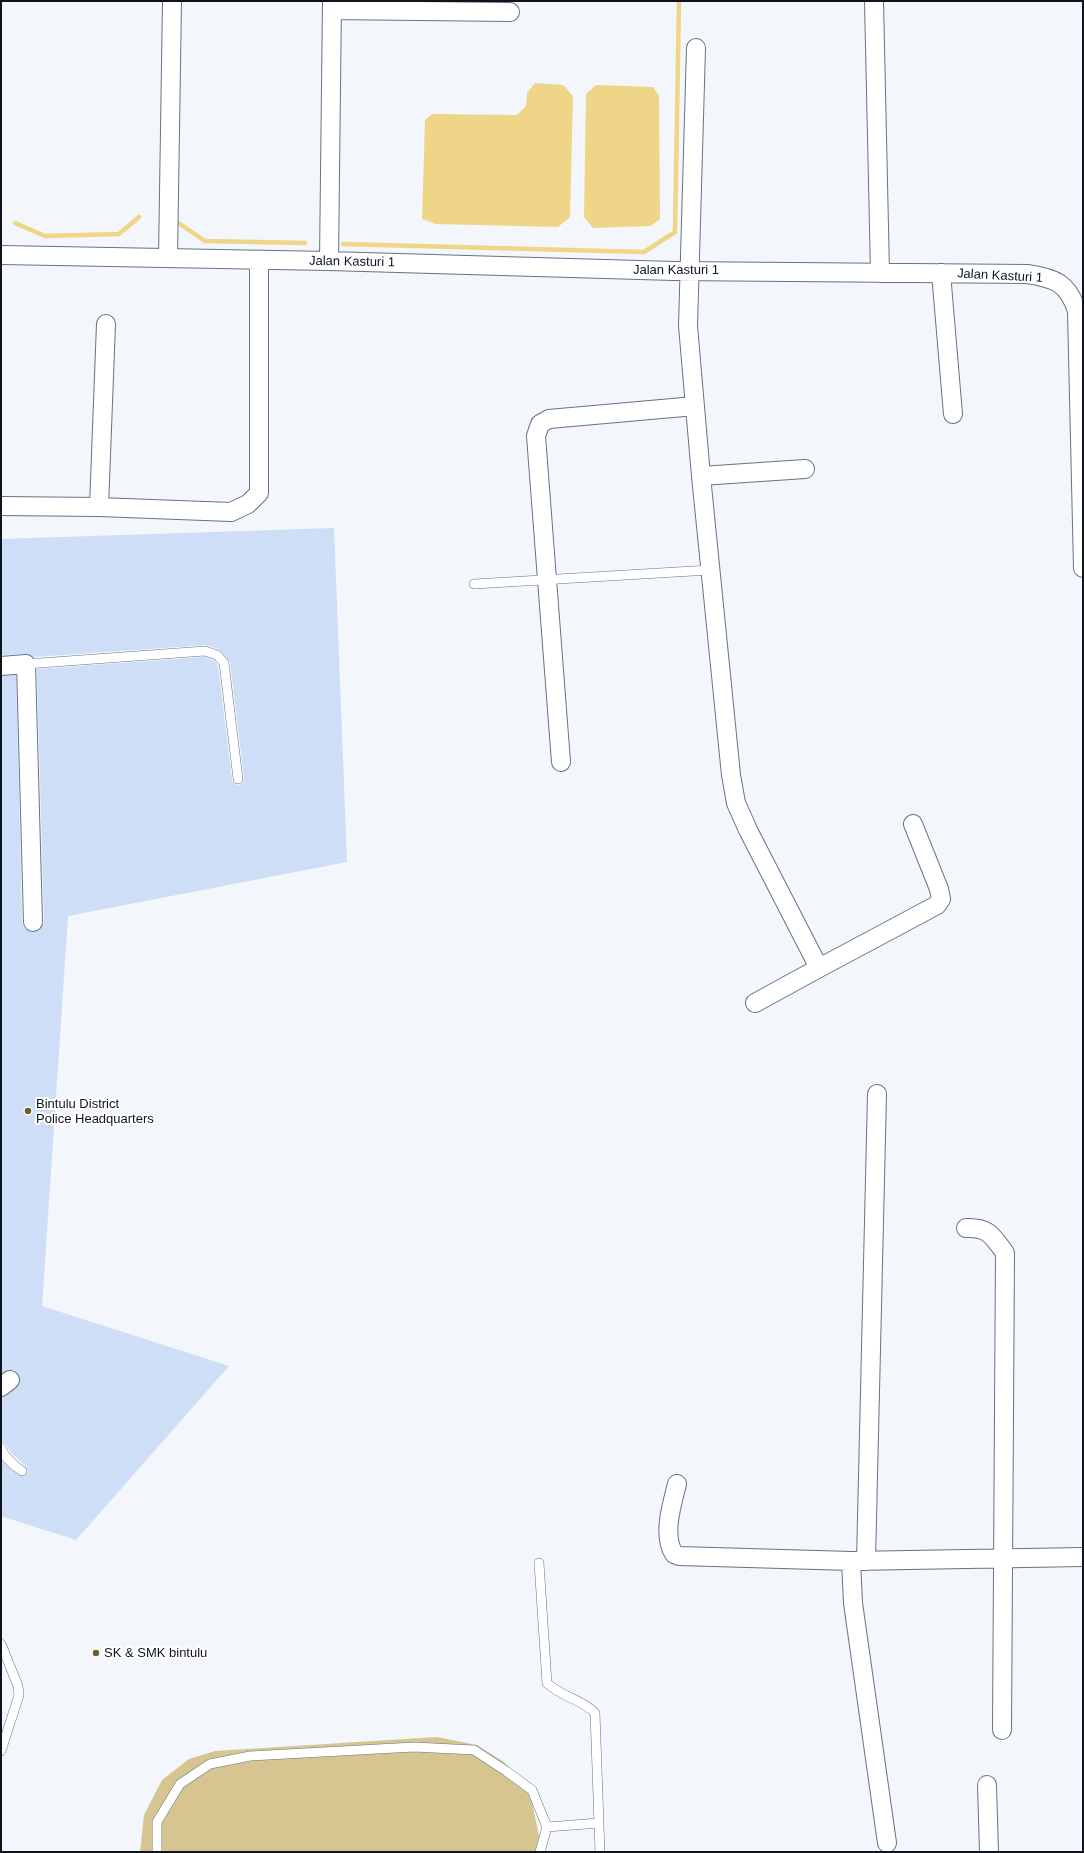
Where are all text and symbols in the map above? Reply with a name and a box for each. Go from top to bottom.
street label: Jalan Kasturi 1 [309,253,395,271]
street label: Jalan Kasturi 1 [633,262,719,278]
street label: Jalan Kasturi 1 [957,266,1043,286]
place label: Bintulu District Police Headquarters [36,1096,154,1127]
marker: Bintulu District Police Headquarters [23,1106,33,1116]
place label: SK & SMK bintulu [104,1645,207,1661]
marker: SK & SMK bintulu [91,1648,101,1658]

